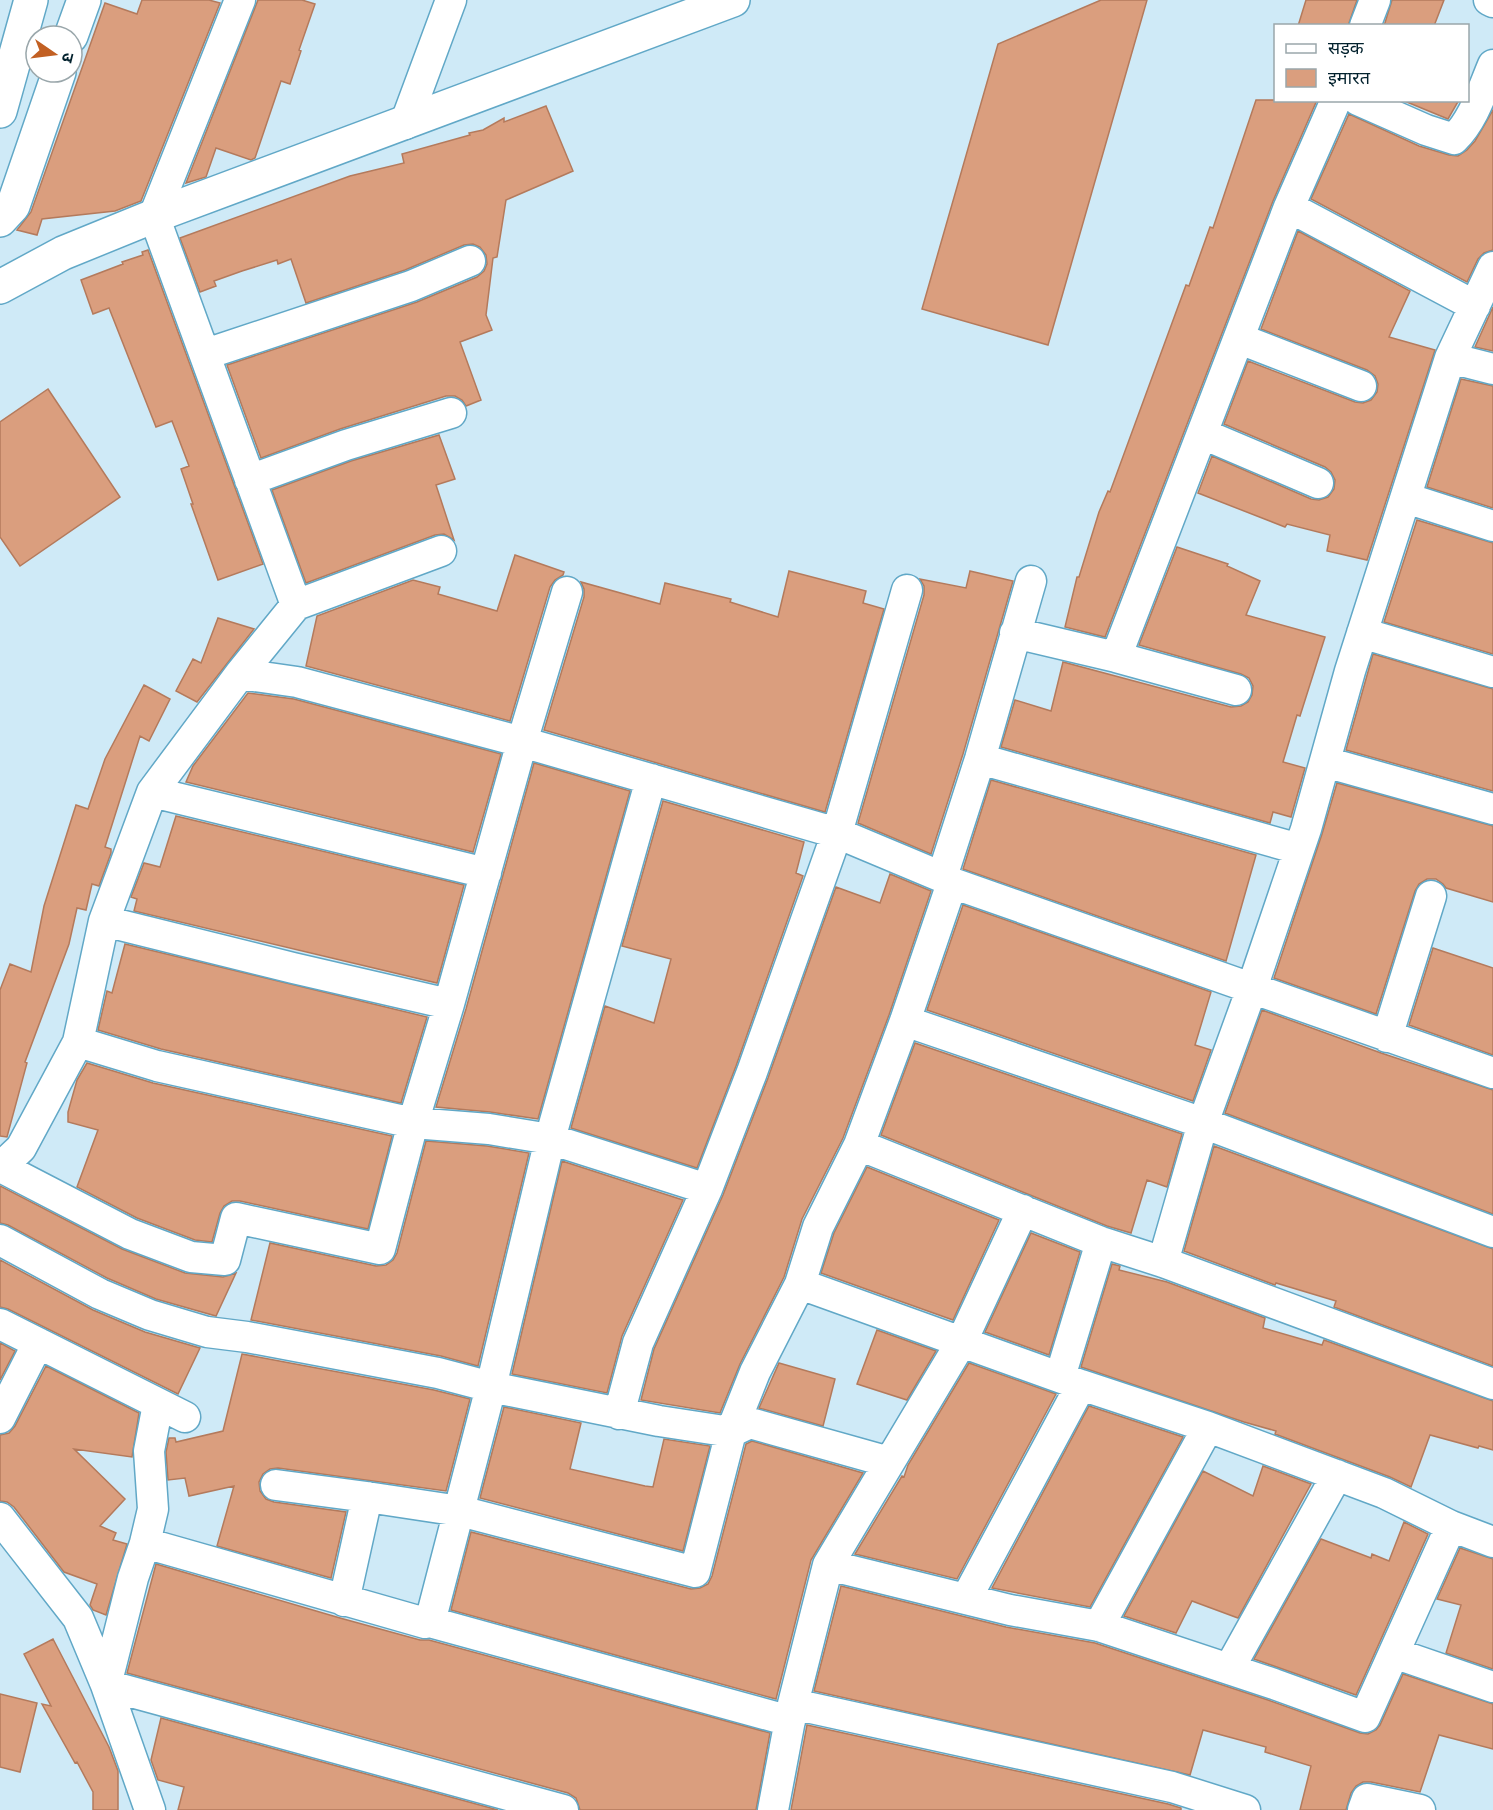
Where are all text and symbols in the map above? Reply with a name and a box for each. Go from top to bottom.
north arrow [24,24,84,84]
legend [1274,24,1469,102]
text: सड़क [1328,37,1365,59]
text: उ [58,51,79,65]
text: इमारत [1328,67,1371,89]

